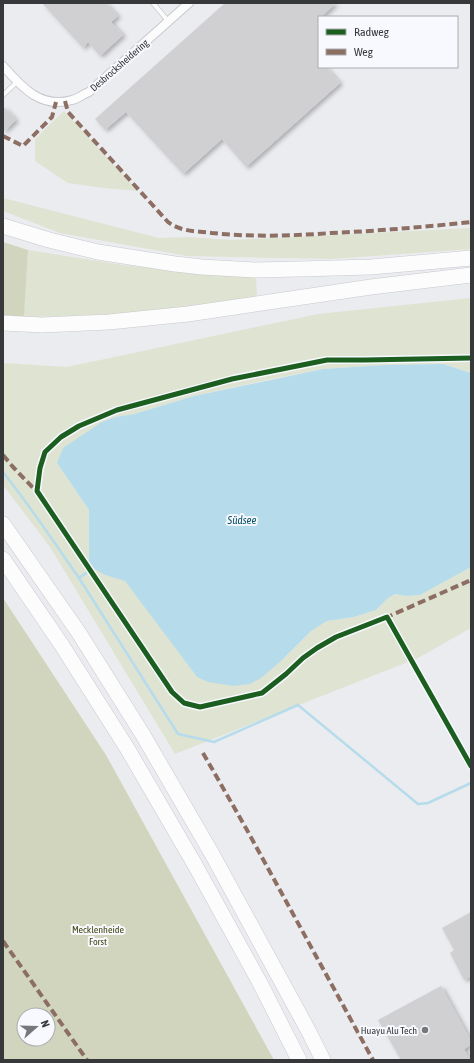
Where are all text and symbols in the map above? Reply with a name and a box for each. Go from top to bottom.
legend [318,16,458,68]
text: Radweg [354,25,390,39]
street label: Desbrocksheidering [88,37,151,93]
text: Weg [354,45,374,59]
water label: Südsee [227,514,256,526]
park label: Mecklenheide Forst [72,924,125,947]
north arrow [16,1007,56,1047]
text: N [39,1018,52,1029]
place label: Huayu Alu Tech [361,1025,417,1036]
marker: Huayu Alu Tech [420,1025,430,1035]

